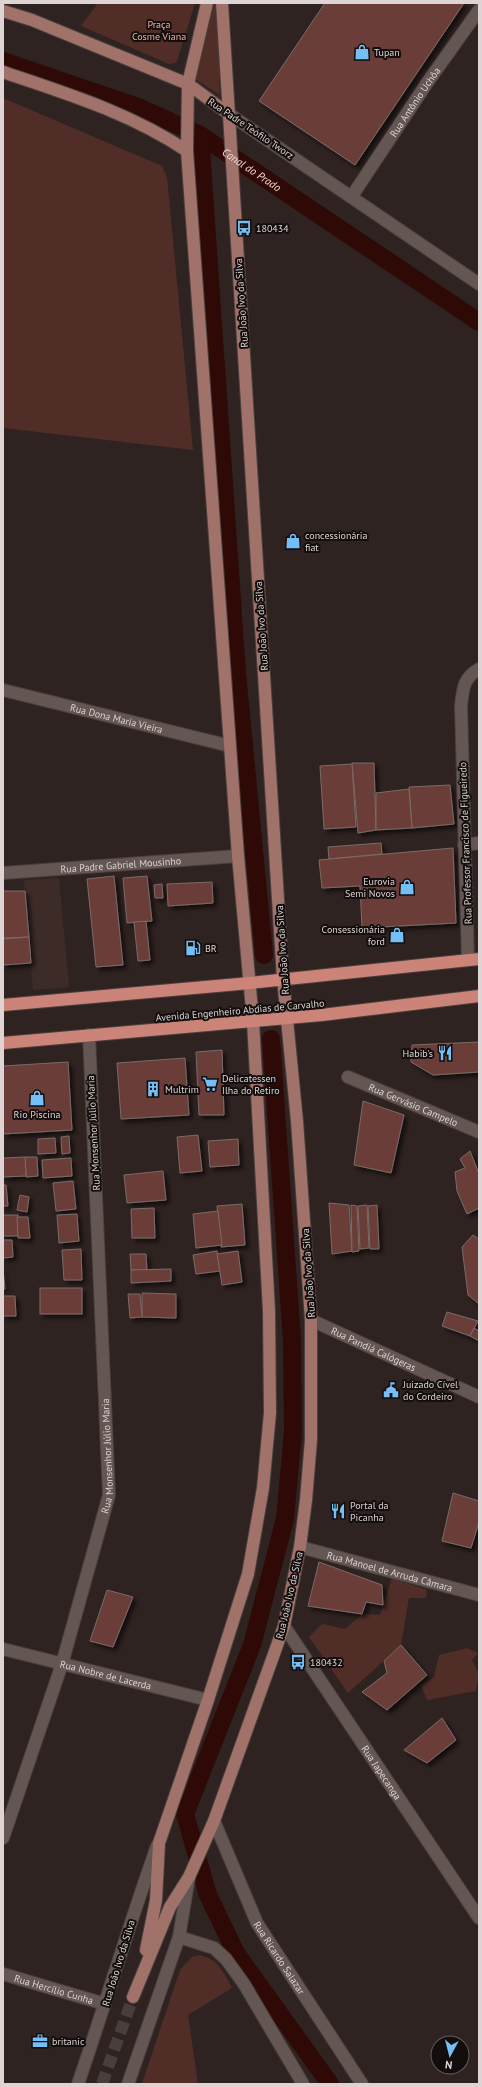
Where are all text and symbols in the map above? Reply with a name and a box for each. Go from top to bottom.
park label: Praça Cosme Viana [132,18,186,43]
shop icon: Tupan [353,43,371,61]
place label: Tupan [374,46,400,59]
street label: Rua Antônio Uchôa [387,65,443,140]
street label: Rua Padre Teófilo Tworz [205,95,296,162]
water label: Canal do Prado [220,145,284,195]
bus stop icon: 180434 [235,219,253,237]
place label: 180434 [256,222,289,235]
street label: Rua João Ivo da Silva [232,258,251,348]
place label: concessionária fiat [305,529,367,554]
shop icon: concessionária fiat [284,532,302,550]
street label: Rua João Ivo da Silva [252,581,271,671]
street label: Rua Dona Maria Vieira [69,701,164,736]
street label: Rua Professor Francisco de Figueiredo [456,762,475,924]
street label: Rua Padre Gabriel Mousinho [60,854,181,876]
place label: Eurovia Semi Novos [345,875,395,900]
shop icon: Eurovia Semi Novos [398,878,416,896]
street label: Rua João Ivo da Silva [273,905,292,995]
place label: Consessionária ford [322,923,385,948]
shop icon: Consessionária ford [388,926,406,944]
fuel station icon: BR [184,939,202,957]
place label: BR [205,942,217,955]
street label: Avenida Engenheiro Abdias de Carvalho [155,997,325,1024]
restaurant icon: Habib's [436,1044,454,1062]
place label: Habib's [403,1047,433,1060]
place label: Delicatessen Ilha do Retiro [222,1072,280,1097]
street label: Rua Monsenhor Júlio Maria [84,1075,103,1191]
supermarket icon: Delicatessen Ilha do Retiro [201,1075,219,1093]
building icon: Multrim [144,1080,162,1098]
street label: Rua Gervásio Campelo [367,1080,460,1129]
place label: Multrim [165,1083,199,1096]
shop icon: Rio Piscina [28,1089,46,1107]
place label: Rio Piscina [14,1108,60,1121]
street label: Rua João Ivo da Silva [299,1228,318,1318]
street label: Rua Pandiá Calógeras [329,1324,418,1374]
place label: Juizado Cível do Cordeiro [402,1378,458,1403]
public building icon: Juizado Cível do Cordeiro [382,1381,400,1399]
street label: Rua Monsenhor Júlio Maria [98,1398,116,1515]
place label: Portal da Picanha [350,1499,389,1524]
restaurant icon: Portal da Picanha [329,1502,347,1520]
street label: Rua Manoel de Arruda Câmara [326,1549,454,1595]
street label: Rua João Ivo da Silva [273,1550,306,1640]
bus stop icon: 180432 [289,1653,307,1671]
place label: 180432 [310,1656,343,1669]
street label: Rua Nobre de Lacerda [59,1657,153,1693]
street label: Rua Japecanga [359,1743,404,1802]
street label: Rua João Ivo da Silva [99,1918,138,2008]
street label: Rua Ricardo Salazar [251,1919,308,1997]
street label: Rua Hercílio Cunha [13,1972,95,2007]
office icon: britanic [31,2032,49,2050]
place label: britanic [52,2035,85,2048]
north arrow [430,2035,470,2075]
text: N [444,2058,453,2072]

